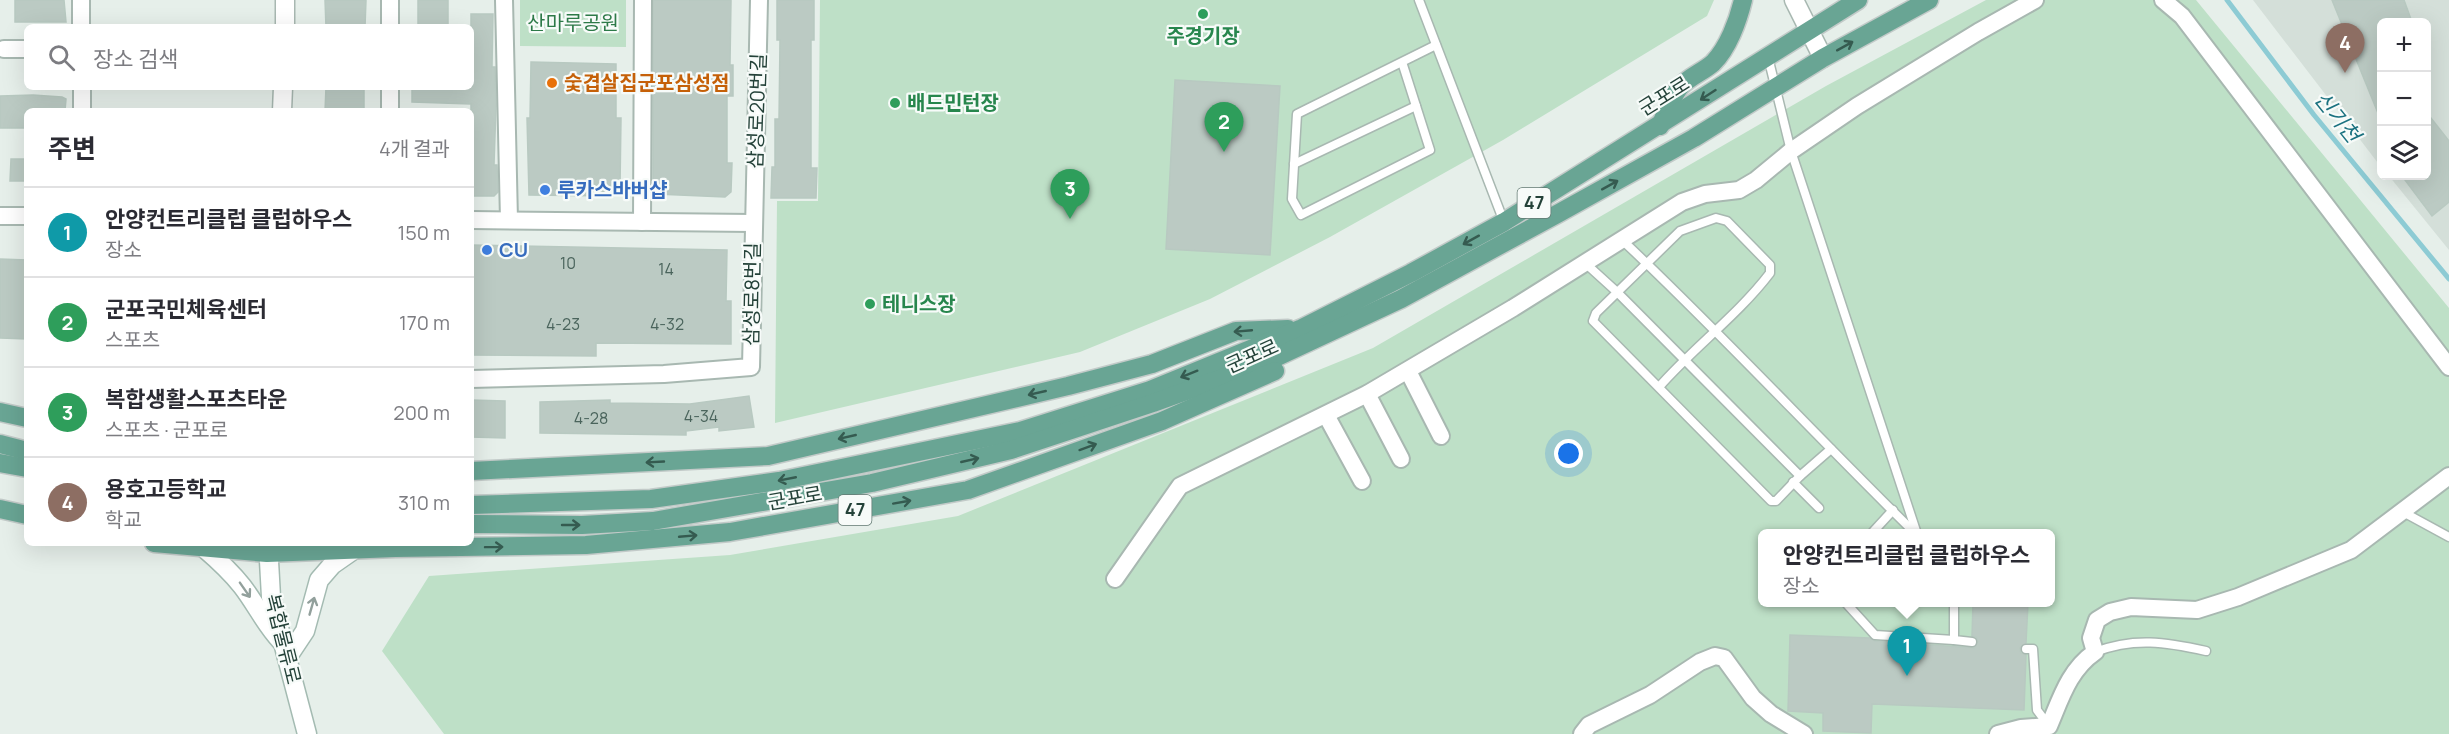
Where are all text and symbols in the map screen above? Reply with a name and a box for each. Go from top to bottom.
marker: 주경기장 [1196,7,1210,21]
park label: 산마루공원 [527,9,619,36]
map controls [2377,18,2431,180]
button: + [2377,18,2431,72]
place label: 주경기장 [1166,22,1240,49]
pin: 4 [2326,23,2364,73]
search box [24,24,474,90]
one-way arrow [1836,40,1853,52]
icon: search [45,41,78,74]
text: 장소 검색 [93,44,178,74]
street label: 삼성로20번길 [741,53,772,169]
place label: 숯겹살집군포삼성점 [564,69,730,96]
street label: 군포로 [1633,70,1694,122]
button: − [2377,72,2431,126]
marker: 숯겹살집군포삼성점 [545,76,559,90]
water label: 신기천 [2309,85,2369,150]
one-way arrow [1700,88,1717,101]
place label: 배드민턴장 [907,89,999,116]
marker: 배드민턴장 [888,96,902,110]
pin: 2 [1204,102,1244,152]
button: layers [2377,126,2431,180]
text: 주변 [48,130,96,166]
text: 4개 결과 [379,135,450,162]
pin: 3 [1050,170,1090,219]
place label: 루카스바버샵 [557,176,667,203]
one-way arrow [1601,178,1618,190]
marker: 루카스바버샵 [538,183,552,197]
road number: 47 [1518,188,1550,218]
text: 안양컨트리클럽 클럽하우스 [105,204,352,234]
text: 1 [63,219,72,246]
text: 150 m [397,219,450,246]
one-way arrow [1462,235,1480,246]
text: 장소 [105,236,142,263]
place label: CU [499,236,528,263]
street label: 삼성로8번길 [737,242,766,346]
marker: CU [480,243,494,257]
house number: 10 [560,252,576,274]
house number: 14 [658,258,674,280]
place label: 테니스장 [882,290,956,317]
text: 군포국민체육센터 [105,294,267,324]
marker: 테니스장 [863,297,877,311]
text: 2 [62,309,73,336]
text: 170 m [399,309,450,336]
house number: 4-23 [546,313,580,335]
house number: 4-32 [650,313,684,335]
text: 스포츠 [105,326,160,353]
one-way arrow [1234,326,1254,337]
street label: 군포로 [1221,332,1283,379]
one-way arrow [1181,369,1199,380]
text: 복합생활스포츠타운 [105,384,287,414]
one-way arrow [1028,388,1047,399]
text: 3 [62,399,73,426]
text: 200 m [393,399,450,426]
house number: 4-34 [684,405,718,427]
house number: 4-28 [574,407,608,429]
text: 스포츠 · 군포로 [105,416,228,443]
one-way arrow [838,432,857,444]
your location [1554,439,1583,468]
one-way arrow [1078,441,1097,452]
one-way arrow [961,453,980,465]
one-way arrow [645,457,665,468]
text: 용호고등학교 [105,474,226,504]
one-way arrow [778,474,798,485]
street label: 군포로 [765,479,824,516]
text: 4 [61,489,74,516]
text: 310 m [398,489,450,516]
road number: 47 [838,495,872,525]
one-way arrow [891,496,911,507]
text: 학교 [105,506,142,533]
one-way arrow [561,519,581,531]
popup [1758,529,2055,607]
one-way arrow [678,530,698,541]
text: 안양컨트리클럽 클럽하우스 [1783,540,2030,570]
one-way arrow [483,541,503,552]
text: 장소 [1783,572,1820,599]
one-way arrow [239,582,251,598]
street label: 복합물류로 [259,591,308,687]
one-way arrow [306,597,318,616]
pin: 1 [1888,626,1926,676]

